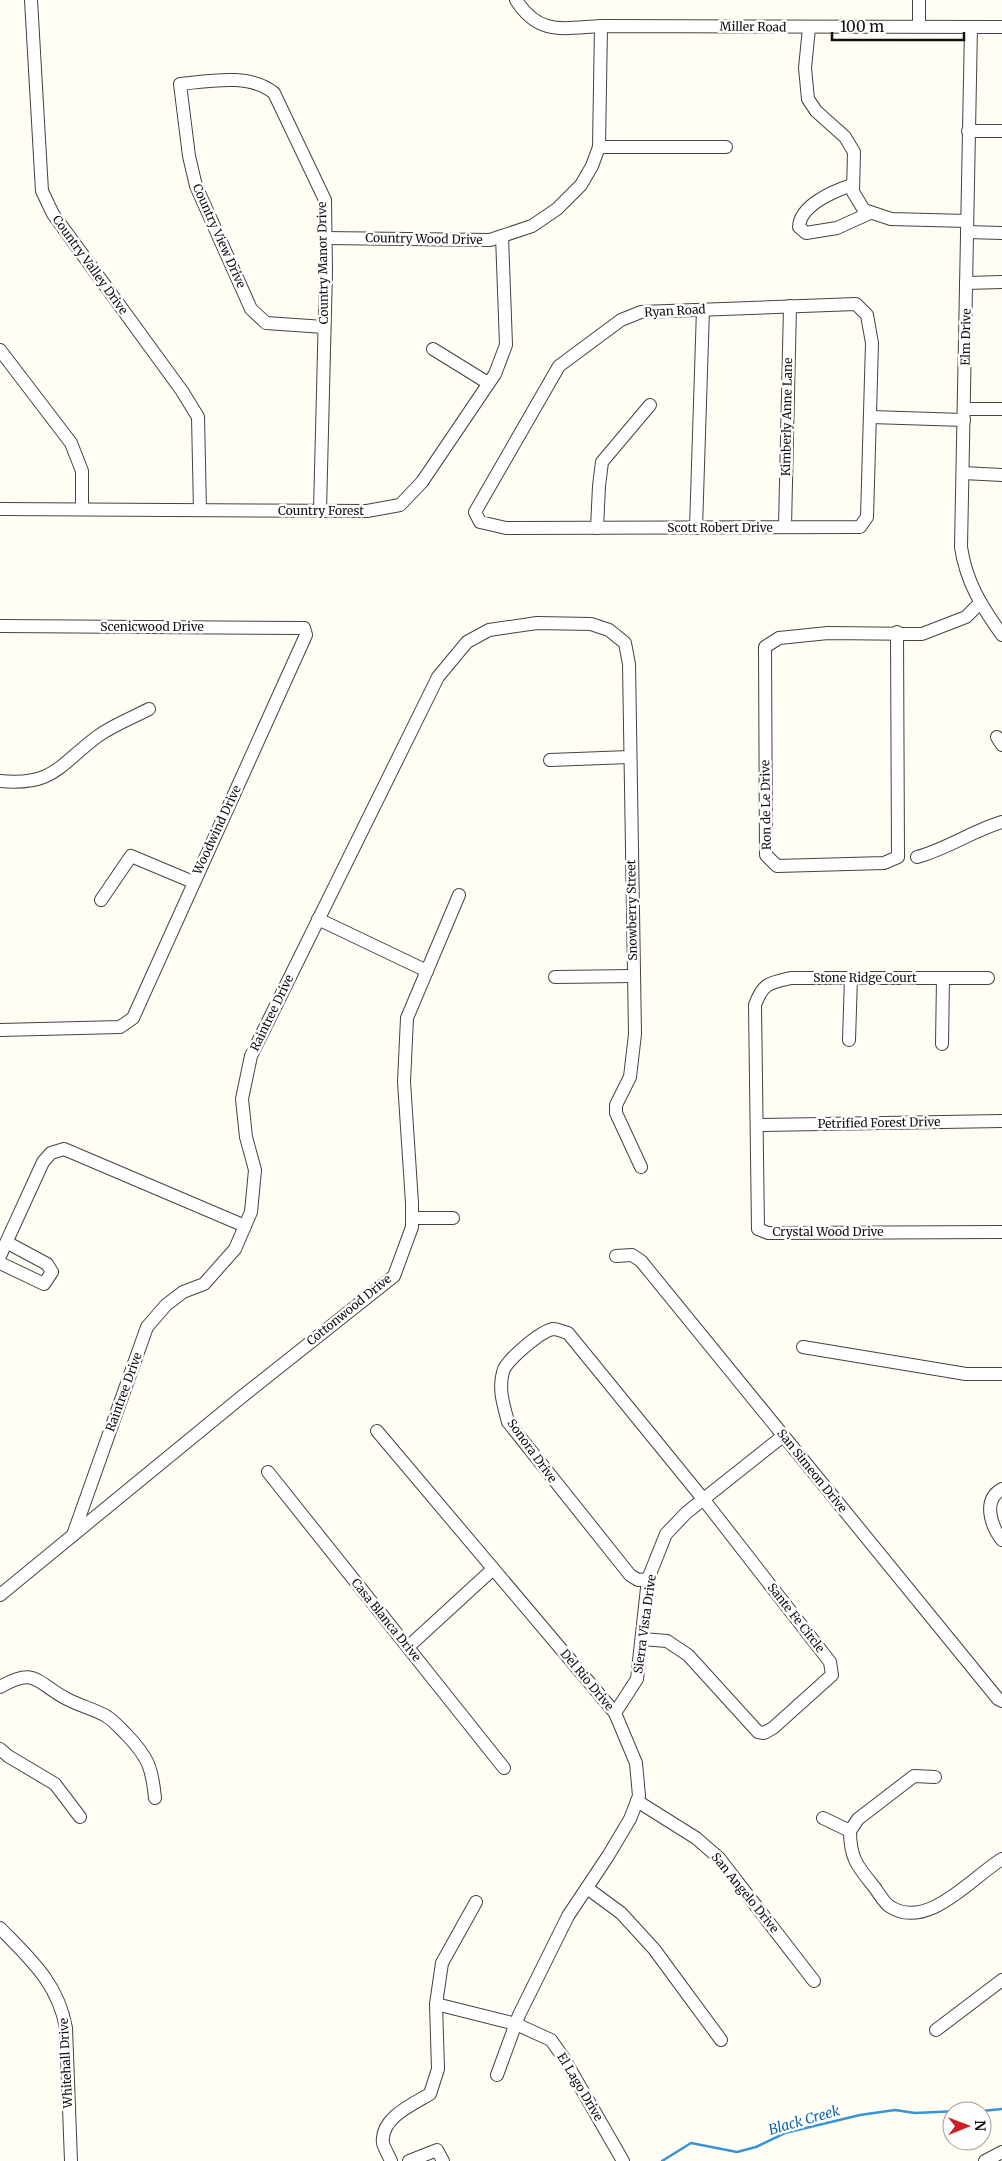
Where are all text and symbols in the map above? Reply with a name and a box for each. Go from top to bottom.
scale bar [832,10,964,42]
text: 100 m [840,17,884,36]
street label: Miller Road [719,18,787,35]
street label: Country View Drive [190,181,249,290]
street label: Country Manor Drive [314,202,331,324]
street label: Country Valley Drive [49,212,131,317]
street label: Country Wood Drive [365,230,483,247]
street label: Ryan Road [644,301,706,320]
street label: Elm Drive [958,308,973,366]
street label: Kimberly Anne Lane [778,358,795,476]
street label: Country Forest [278,503,364,518]
street label: Scott Robert Drive [667,520,773,535]
street label: Scenicwood Drive [100,619,204,634]
street label: Ron de Le Drive [757,760,774,850]
street label: Woodwind Drive [189,783,244,878]
street label: Snowberry Street [623,859,640,961]
street label: Stone Ridge Court [813,970,917,985]
street label: Raintree Drive [247,972,297,1053]
street label: Petrified Forest Drive [817,1114,940,1131]
street label: Crystal Wood Drive [772,1224,884,1239]
street label: Cottonwood Drive [303,1271,394,1348]
street label: Raintree Drive [102,1350,145,1433]
street label: Sonora Drive [504,1416,560,1485]
street label: San Simeon Drive [774,1426,851,1515]
street label: Sierra Vista Drive [630,1573,659,1674]
street label: Casa Blanca Drive [348,1575,424,1664]
street label: Sante Fe Circle [765,1580,828,1655]
street label: Del Rio Drive [557,1646,617,1713]
street label: San Angelo Drive [708,1850,782,1936]
street label: Whitehall Drive [56,2018,75,2110]
street label: El Lago Drive [554,2050,607,2123]
water label: Black Creek [766,2101,842,2139]
north arrow [942,2101,992,2151]
text: N [971,2120,989,2131]

